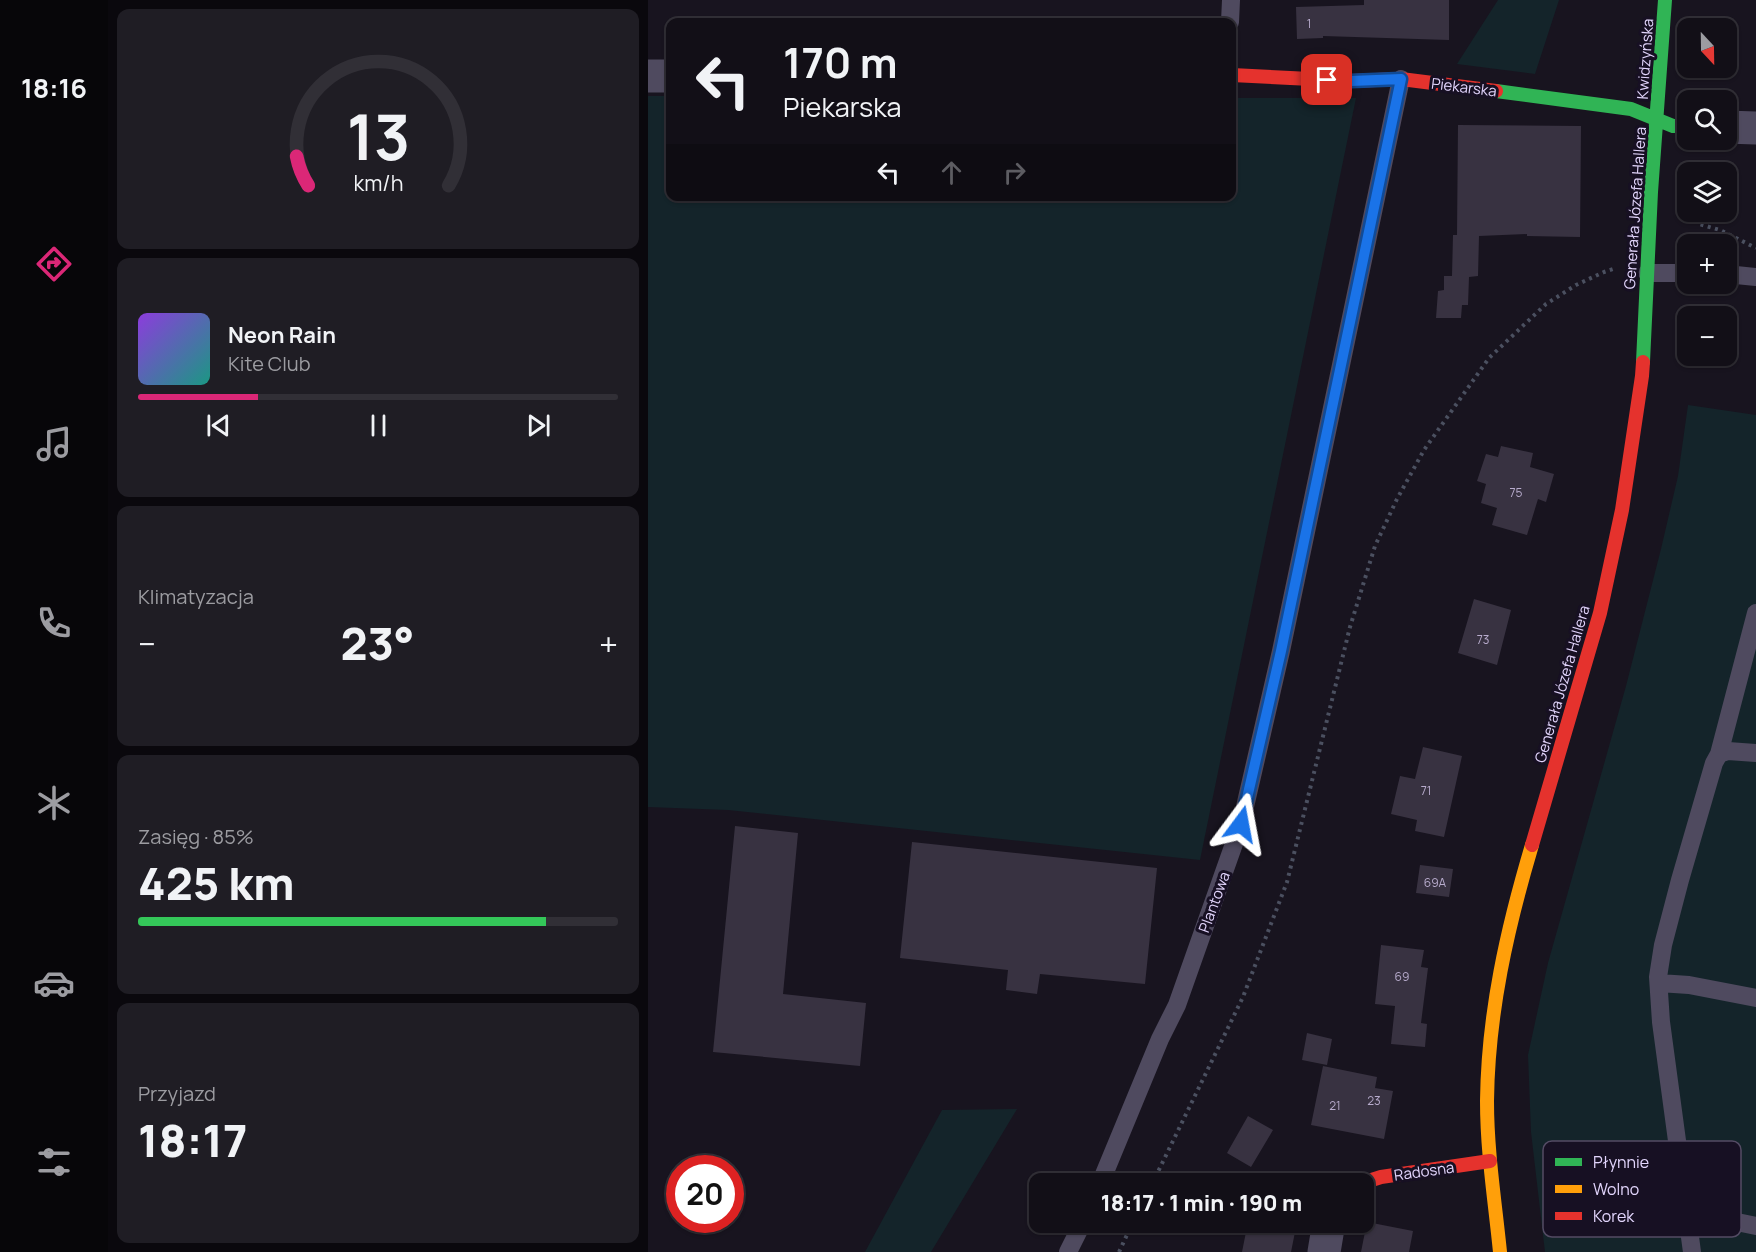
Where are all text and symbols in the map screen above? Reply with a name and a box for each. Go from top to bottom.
house number: 1 [1307,15,1311,32]
street label: Kwidzyńska [1632,18,1658,100]
north arrow [1677,18,1737,78]
map controls [1677,18,1737,366]
text: 170 m [783,33,898,91]
icon: left [684,42,762,120]
pin [1301,54,1352,105]
icon: arrive [1310,63,1343,96]
text: 18:16 [21,69,87,106]
street label: Piekarska [1430,73,1498,101]
text: Piekarska [783,88,902,125]
button: search [1677,90,1737,150]
text: 13 [346,93,410,179]
street label: Generała Józefa Hallera [1619,126,1651,290]
icon: left [872,156,905,189]
icon: ahead [935,156,968,189]
icon: right [998,156,1031,189]
button: layers [1677,162,1737,222]
text: km/h [353,168,403,197]
button: + [1677,234,1737,294]
icon: directions [33,243,75,285]
button: − [1677,306,1737,366]
text: Neon Rain [228,320,336,350]
text: Kite Club [228,350,311,377]
icon: previous [202,409,235,442]
icon: pause [362,409,395,442]
icon: next [522,409,555,442]
icon: music [33,423,75,465]
house number: 75 [1510,484,1523,501]
text: Klimatyzacja [138,583,254,610]
icon: phone [33,602,75,644]
street label: Generała Józefa Hallera [1529,603,1595,765]
text: 23° [340,612,414,674]
text: − [138,621,156,666]
text: + [599,621,618,666]
house number: 73 [1477,631,1489,648]
icon: climate [33,782,75,824]
house number: 71 [1421,782,1431,799]
position arrow [1209,792,1273,856]
text: Zasięg · 85% [138,823,254,850]
text: 425 km [138,852,294,914]
street label: Plantowa [1193,869,1235,935]
house number: 69A [1424,874,1447,891]
icon: car [33,962,75,1004]
house number: 69 [1395,968,1409,985]
text: Przyjazd [138,1080,216,1107]
house number: 23 [1367,1092,1381,1109]
house number: 21 [1329,1097,1341,1114]
text: 18:17 [138,1109,247,1171]
icon: filters [33,1141,75,1183]
legend [1543,1141,1741,1237]
text: Płynnie [1593,1151,1649,1173]
speed limit sign: 20 [666,1155,744,1233]
street label: Radosna [1393,1156,1455,1186]
text: Wolno [1593,1178,1639,1200]
text: 18:17 · 1 min · 190 m [1101,1188,1302,1218]
text: Korek [1593,1205,1635,1227]

